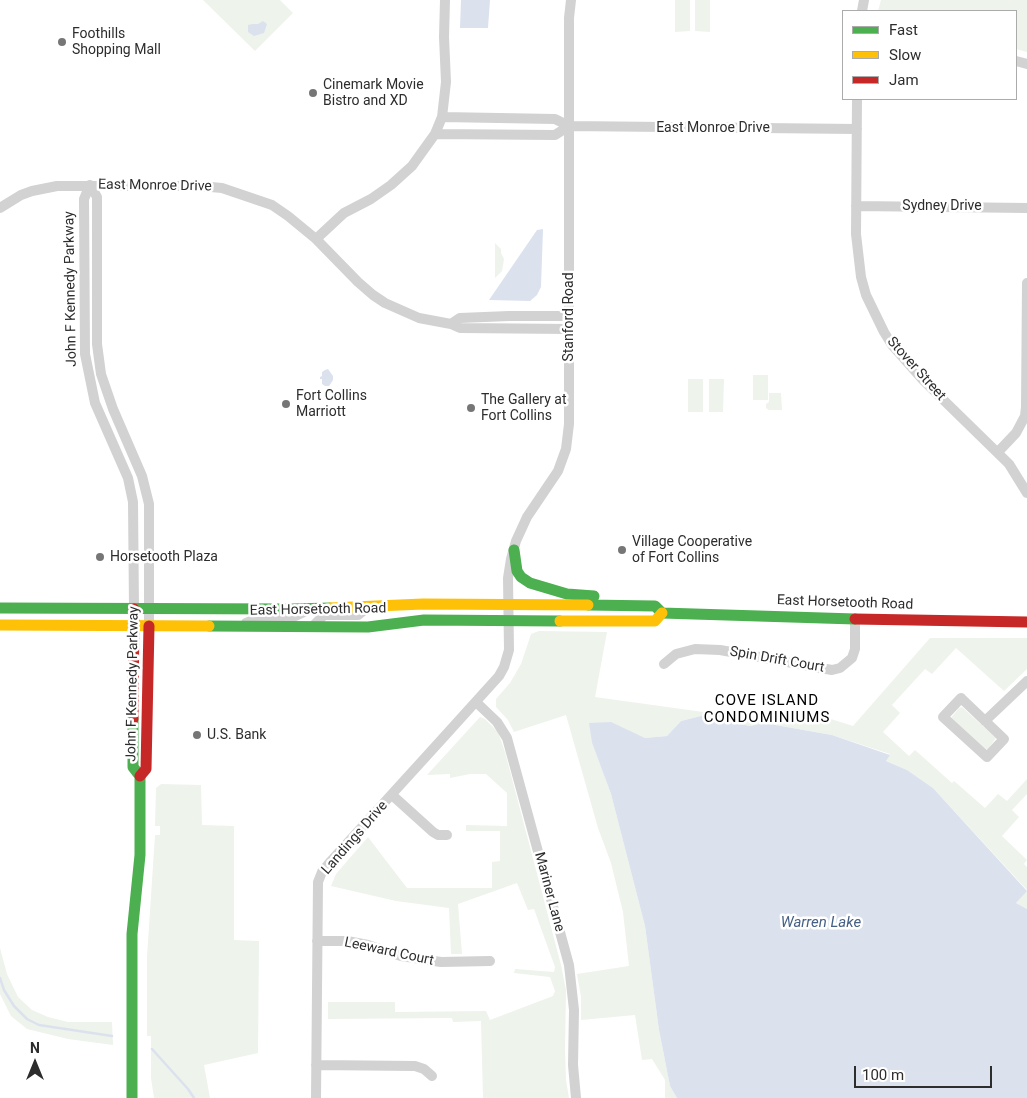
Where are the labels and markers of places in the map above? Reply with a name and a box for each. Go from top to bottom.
place label: Foothills Shopping Mall [72,26,161,58]
marker: Foothills Shopping Mall [56,36,68,48]
place label: Cinemark Movie Bistro and XD [323,77,424,110]
marker: Cinemark Movie Bistro and XD [307,87,319,99]
place label: Fort Collins Marriott [296,388,367,421]
place label: The Gallery at Fort Collins [481,392,567,424]
marker: Fort Collins Marriott [280,398,292,410]
marker: The Gallery at Fort Collins [465,402,477,414]
place label: Village Cooperative of Fort Collins [632,534,752,566]
marker: Village Cooperative of Fort Collins [616,544,628,556]
place label: Horsetooth Plaza [110,549,218,565]
marker: Horsetooth Plaza [94,551,106,563]
place label: U.S. Bank [207,727,266,743]
marker: U.S. Bank [191,729,203,741]

